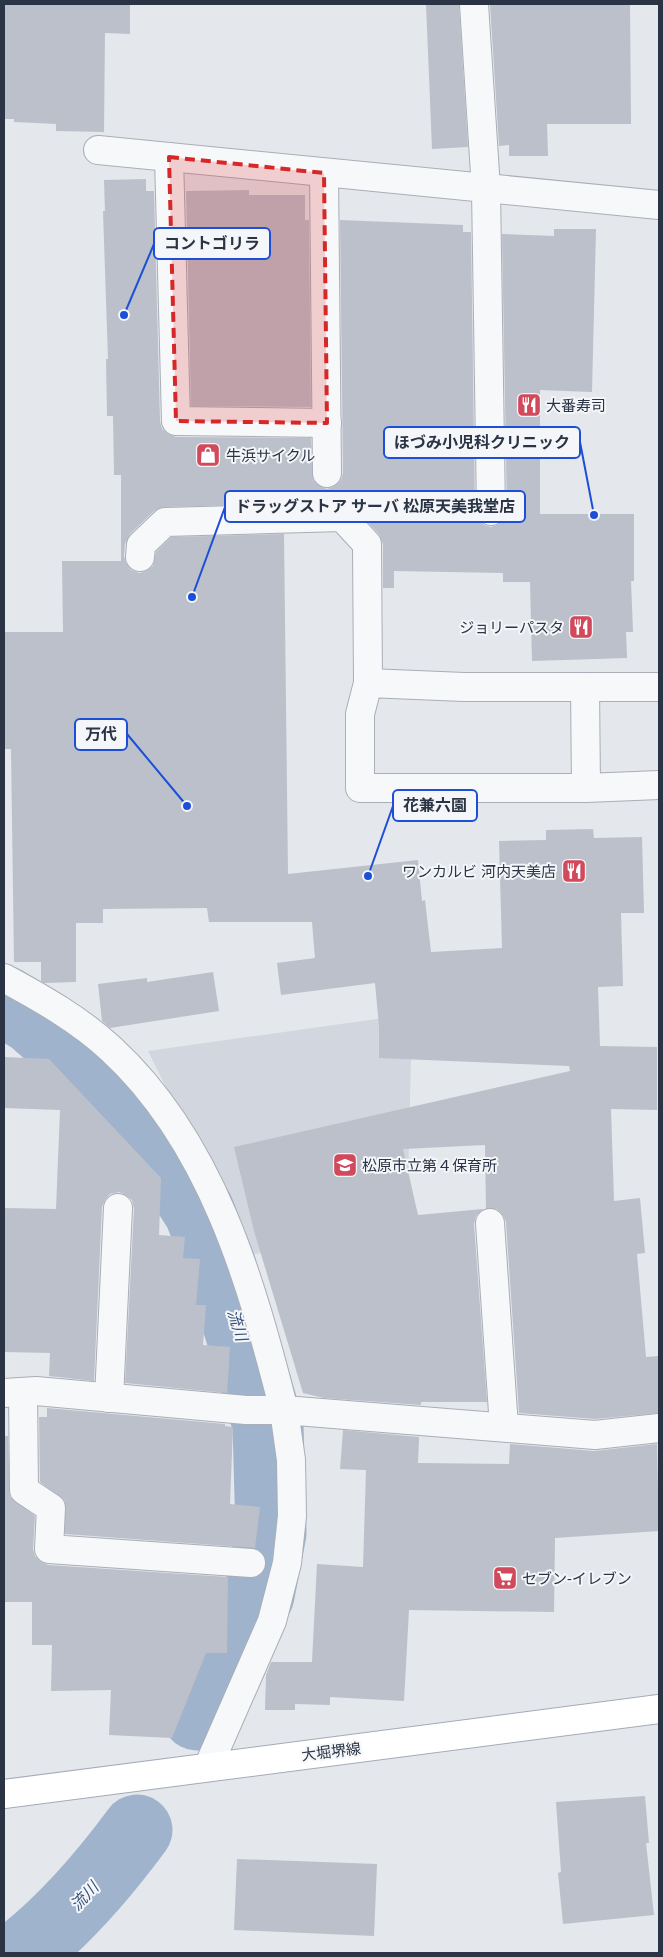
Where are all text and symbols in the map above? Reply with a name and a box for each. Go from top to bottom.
callout: コントゴリラ [154,228,270,259]
text: コントゴリラ [164,232,260,254]
restaurant icon: 大番寿司 [516,392,542,418]
place label: 大番寿司 [546,395,606,415]
callout: ほづみ小児科クリニック [384,427,580,458]
text: ほづみ小児科クリニック [394,431,570,453]
shop icon: 牛浜サイクル [195,442,221,468]
place label: 牛浜サイクル [226,445,315,465]
callout: ドラッグストア サーバ 松原天美我堂店 [225,491,525,522]
text: ドラッグストア サーバ 松原天美我堂店 [235,495,515,517]
restaurant icon: ジョリーパスタ [568,614,594,640]
place label: ジョリーパスタ [459,617,564,637]
callout: 万代 [75,719,127,750]
text: 万代 [85,723,117,745]
callout: 花兼六園 [393,790,477,821]
text: 花兼六園 [403,794,467,816]
restaurant icon: ワンカルビ 河内天美店 [561,858,587,884]
place label: ワンカルビ 河内天美店 [402,861,556,881]
school or university icon: 松原市立第４保育所 [332,1152,358,1178]
place label: 松原市立第４保育所 [362,1155,497,1175]
water label: 流川 [223,1306,254,1345]
supermarket icon: セブン-イレブン [492,1565,518,1591]
place label: セブン-イレブン [522,1568,632,1588]
street label: 大堀堺線 [300,1737,362,1765]
water label: 流川 [65,1875,104,1915]

